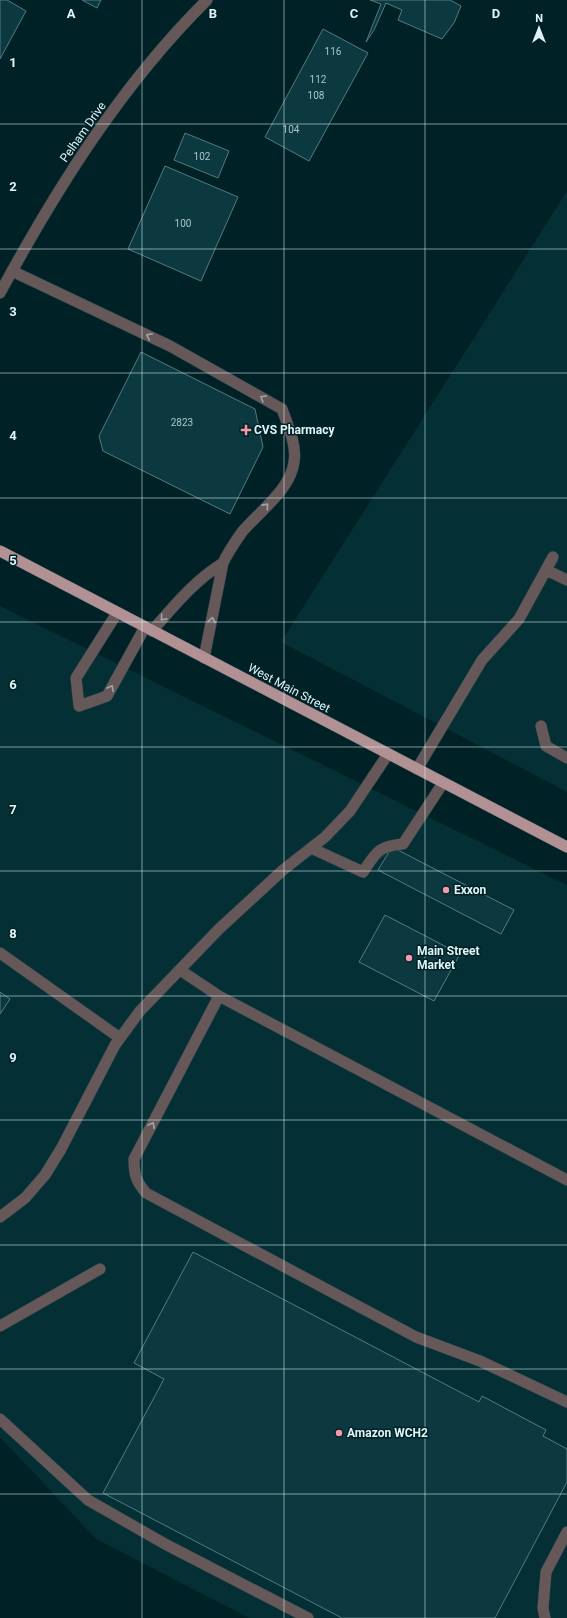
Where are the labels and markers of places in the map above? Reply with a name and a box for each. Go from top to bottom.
place label: CVS Pharmacy [254,423,335,437]
marker: CVS Pharmacy [241,425,251,435]
place label: Exxon [454,883,487,897]
marker: Exxon [441,885,451,895]
place label: Main Street Market [417,944,480,972]
marker: Main Street Market [404,953,414,963]
place label: Amazon WCH2 [347,1426,428,1440]
marker: Amazon WCH2 [334,1428,344,1438]

